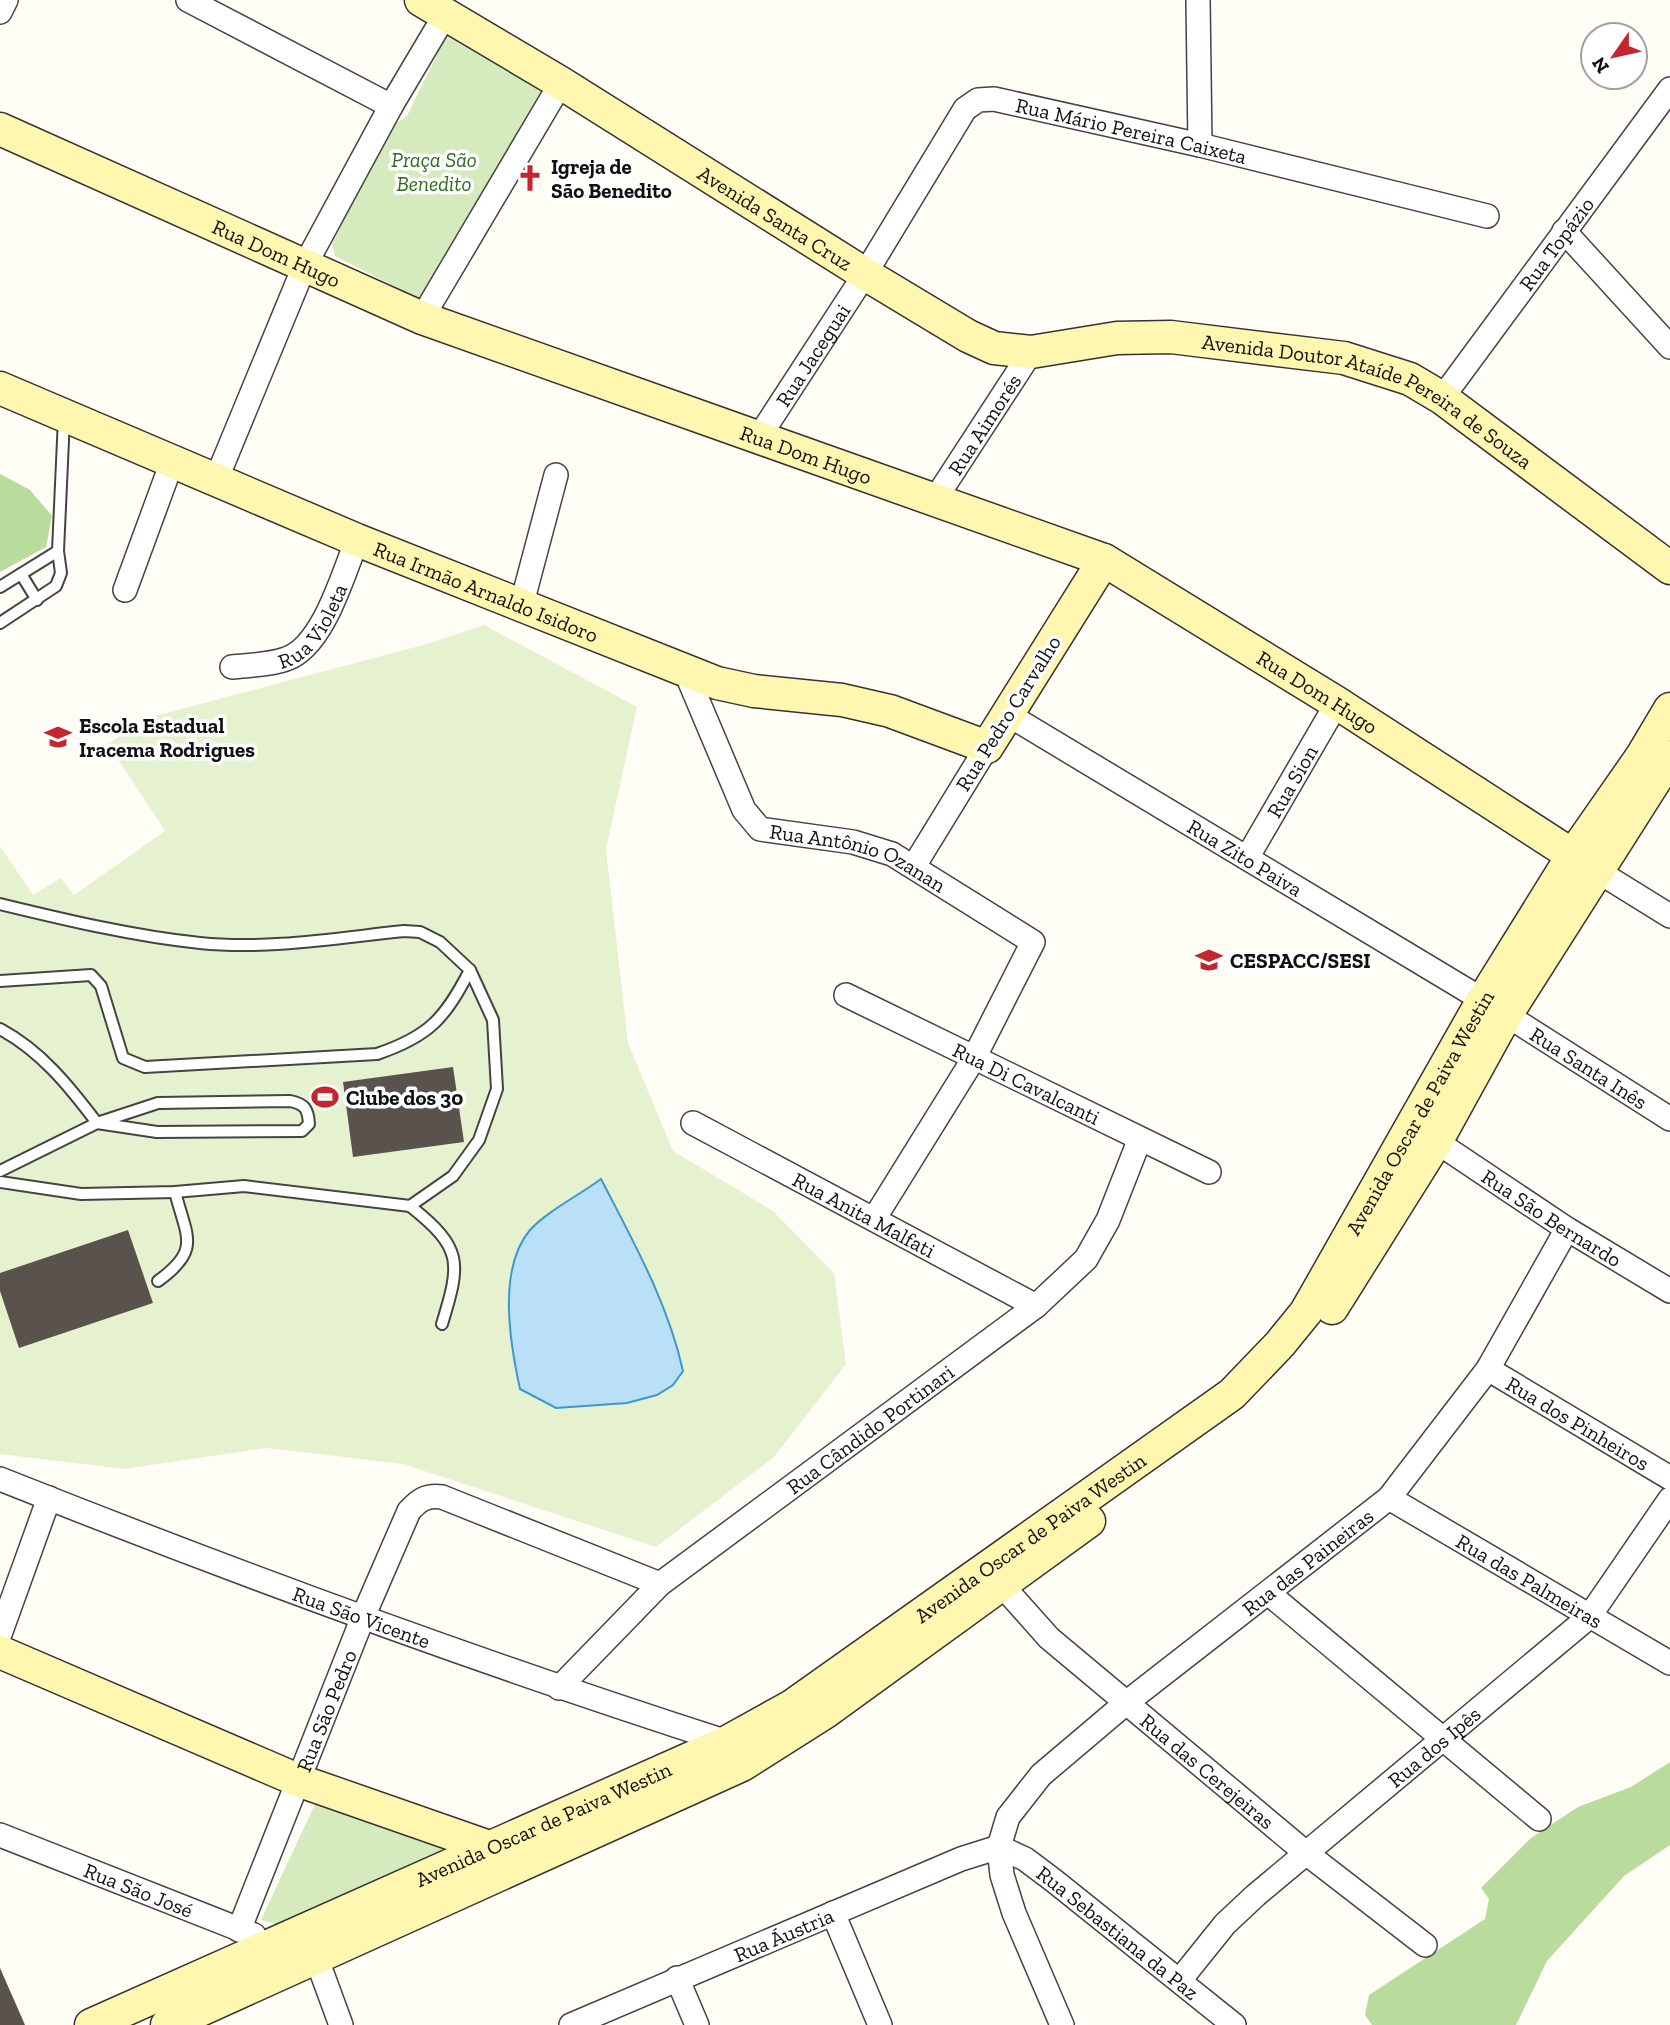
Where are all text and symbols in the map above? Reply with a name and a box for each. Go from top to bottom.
north arrow [1579,21,1649,91]
text: N [1587,53,1614,78]
street label: Rua Mário Pereira Caixeta [1013,92,1249,169]
park label: Praça São Benedito [391,147,477,196]
place label: Igreja de São Benedito [551,154,672,203]
street label: Avenida Santa Cruz [694,160,857,276]
church icon: Igreja de São Benedito [515,163,545,193]
street label: Rua Topázio [1513,192,1599,295]
street label: Rua Dom Hugo [209,213,344,292]
street label: Rua Jaceguai [770,299,855,411]
street label: Avenida Doutor Ataíde Pereira de Souza [1201,328,1537,474]
street label: Rua Aimorés [942,369,1026,479]
street label: Rua Dom Hugo [737,420,875,489]
street label: Rua Irmão Arnaldo Isidoro [370,535,602,647]
street label: Rua Violeta [274,580,352,673]
street label: Rua Pedro Carvalho [950,631,1066,795]
street label: Rua Dom Hugo [1253,645,1383,739]
place label: Escola Estadual Iracema Rodrigues [79,713,255,762]
school or university icon: Escola Estadual Iracema Rodrigues [43,722,73,752]
street label: Rua Sion [1261,740,1322,822]
street label: Rua Zito Paiva [1183,813,1307,901]
street label: Rua Antônio Ozanan [768,818,951,897]
school or university icon: CESPACC/SESI [1194,945,1224,975]
place label: CESPACC/SESI [1230,948,1371,973]
street label: Avenida Oscar de Paiva Westin [1340,985,1499,1239]
street label: Rua Santa Inês [1526,1021,1652,1114]
street label: Rua Di Cavalcanti [949,1037,1104,1130]
sports icon: Clube dos 30 [310,1082,340,1112]
place label: Clube dos 30 [346,1085,463,1110]
street label: Rua São Bernardo [1477,1163,1626,1272]
street label: Rua Anita Malfati [789,1166,940,1263]
street label: Rua Cândido Portinari [781,1359,959,1499]
street label: Rua dos Pinheiros [1502,1371,1654,1475]
street label: Avenida Oscar de Paiva Westin [910,1447,1150,1628]
street label: Rua das Paineiras [1237,1503,1378,1620]
street label: Rua das Palmeiras [1452,1528,1607,1633]
street label: Rua São Vicente [290,1580,434,1653]
street label: Rua São Pedro [291,1646,361,1775]
street label: Rua dos Ipês [1382,1701,1485,1792]
street label: Rua das Cerejeiras [1136,1708,1280,1834]
street label: Avenida Oscar de Paiva Westin [412,1756,675,1892]
street label: Rua São José [81,1857,197,1922]
street label: Rua Sebastiana da Paz [1032,1860,1204,2005]
street label: Rua Áustria [730,1902,837,1967]

